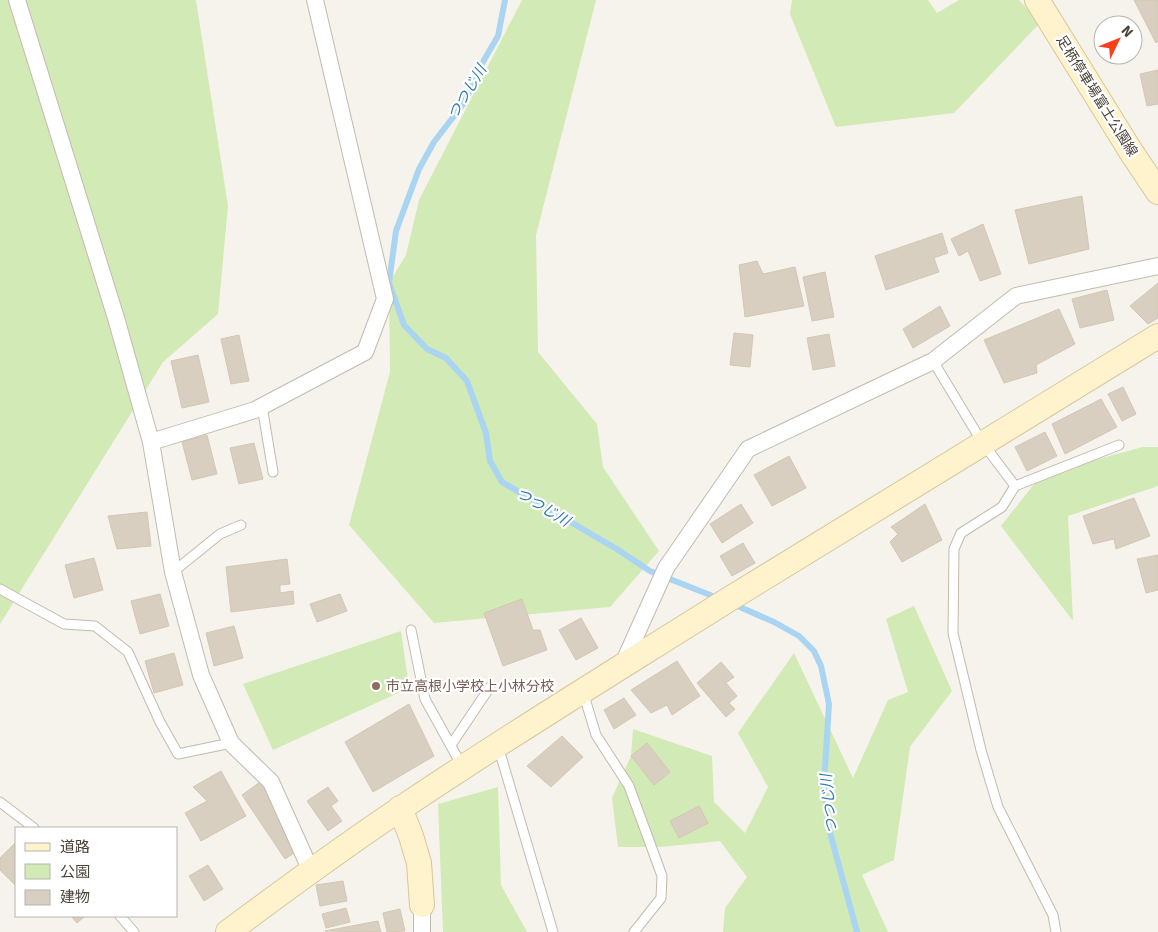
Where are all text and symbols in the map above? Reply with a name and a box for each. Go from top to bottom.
north arrow [1093,15,1143,65]
text: N [1118,22,1137,41]
street label: 足柄停車場富士公園線 [1053,32,1141,160]
water label: つつじ川 [444,60,491,122]
water label: つつじ川 [513,484,575,531]
place label: 市立高根小学校上小林分校 [386,678,554,695]
marker: 市立高根小学校上小林分校 [370,680,382,692]
water label: つつじ川 [817,771,841,835]
legend [15,827,178,917]
text: 道路 [60,838,90,856]
text: 公園 [60,863,90,881]
text: 建物 [60,888,90,906]

